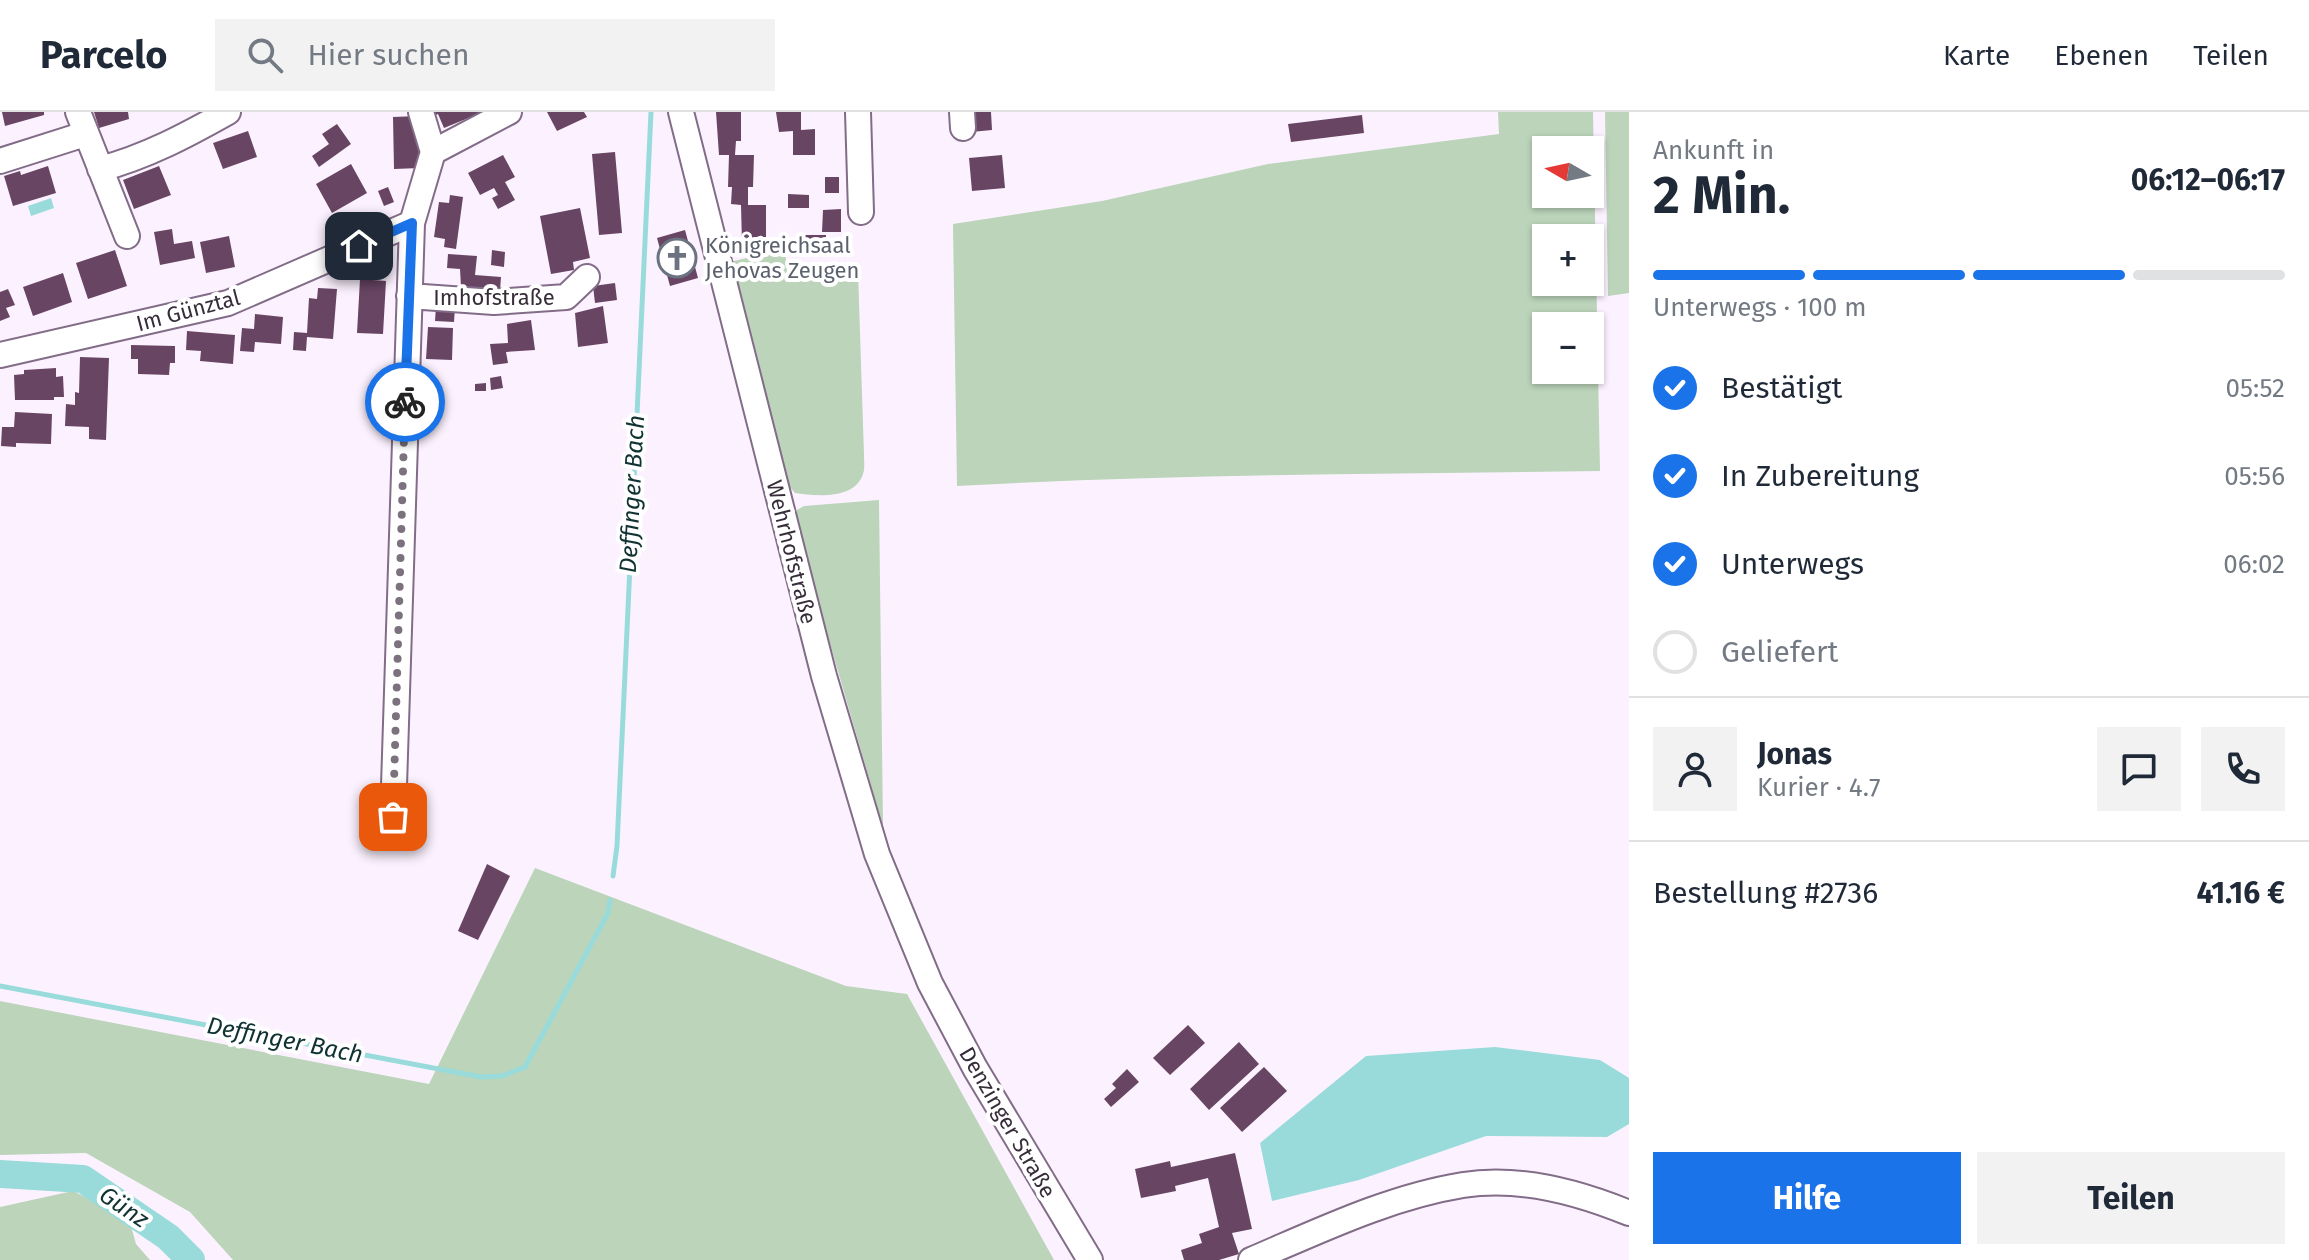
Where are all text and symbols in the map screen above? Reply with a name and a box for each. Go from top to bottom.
search box [215,19,775,91]
text: Parcelo [40,32,167,78]
icon: search [243,33,287,77]
text: Hier suchen [307,37,470,73]
text: Karte [1943,39,2010,72]
text: Ebenen [2054,39,2149,72]
text: Teilen [2193,39,2269,72]
text: Ankunft in [1653,135,1774,166]
north arrow [1532,136,1604,208]
map controls [1532,136,1604,384]
text: 06:12–06:17 [2131,162,2285,198]
text: 2 Min. [1653,164,1790,227]
pin [325,212,393,280]
icon: home [337,224,381,268]
button: + [1532,224,1604,296]
place label: Königreichsaal Jehovas Zeugen [705,232,859,284]
church icon: Königreichsaal Jehovas Zeugen [656,237,698,279]
street label: Im Günztal [133,284,243,337]
street label: Imhofstraße [433,284,555,311]
text: Unterwegs · 100 m [1653,292,1866,323]
button: − [1532,312,1604,384]
courier [365,362,445,442]
icon: check [1653,366,1697,410]
text: Bestätigt [1721,370,1842,406]
text: 05:52 [2226,373,2285,404]
icon: bike [383,380,427,424]
water label: Deffinger Bach [614,414,650,574]
icon: check [1653,454,1697,498]
text: In Zubereitung [1721,458,1919,494]
text: 05:56 [2224,461,2285,492]
street label: Wehrhofstraße [761,477,822,627]
icon: check [1653,542,1697,586]
text: Unterwegs [1721,546,1864,582]
text: 06:02 [2223,549,2285,580]
text: Geliefert [1721,634,1838,670]
button: person [1653,727,1737,811]
button: chat [2097,727,2181,811]
button: phone [2201,727,2285,811]
text: Jonas [1757,736,1832,772]
text: Kurier · 4.7 [1757,772,1880,803]
pin [359,783,427,851]
icon: bag [371,795,415,839]
text: Bestellung #2736 [1653,875,1878,911]
text: 41.16 € [2196,875,2285,911]
water label: Deffinger Bach [205,1011,365,1069]
street label: Denzinger Straße [953,1042,1062,1203]
button: Hilfe [1653,1152,1961,1244]
button: Teilen [1977,1152,2285,1244]
water label: Günz [94,1181,154,1234]

